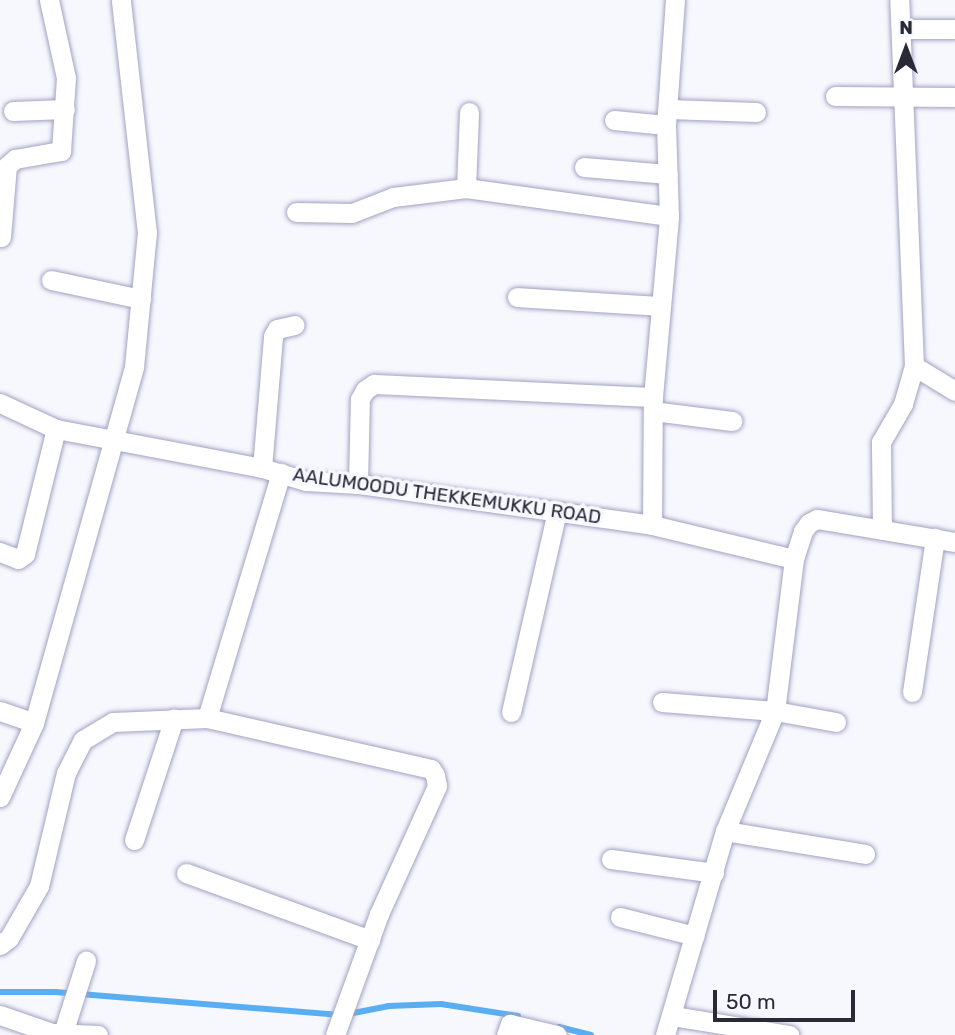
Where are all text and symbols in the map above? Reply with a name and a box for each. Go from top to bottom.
north arrow [871,14,941,84]
text: N [899,16,913,39]
street label: AALUMOODU THEKKEMUKKU ROAD [291,463,603,529]
scale bar [717,976,859,1020]
text: 50 m [726,989,776,1014]

